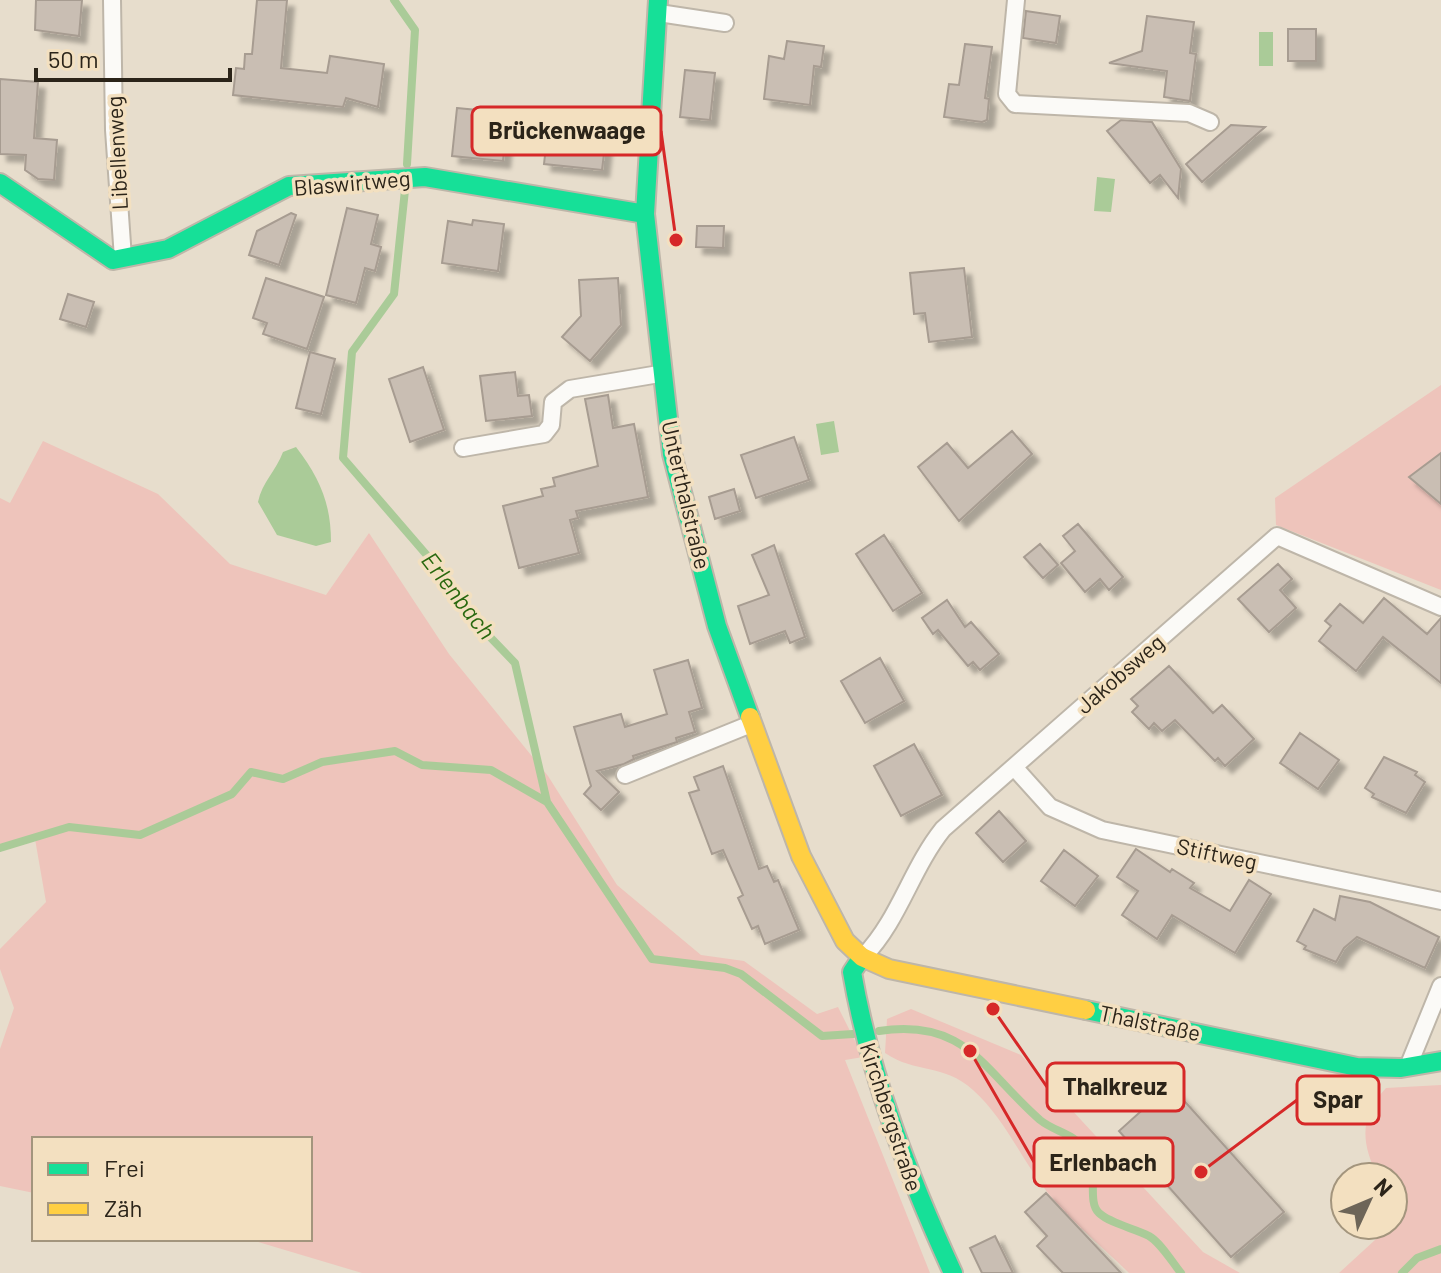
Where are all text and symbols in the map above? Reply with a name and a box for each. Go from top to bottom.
scale bar [36,32,230,82]
text: 50 m [48,44,99,73]
street label: Libellenweg [100,95,132,211]
callout: Brückenwaage [472,107,661,155]
text: Brückenwaage [488,115,646,144]
street label: Blaswirtweg [293,164,411,200]
street label: Unterthalstraße [657,418,717,572]
water label: Erlenbach [416,546,502,645]
street label: Jakobsweg [1070,628,1168,718]
street label: Stiftweg [1175,832,1260,874]
street label: Thalstraße [1097,999,1203,1045]
street label: Kirchbergstraße [856,1039,928,1194]
callout: Thalkreuz [1047,1063,1184,1111]
text: Thalkreuz [1063,1071,1167,1100]
callout: Spar [1297,1076,1379,1124]
text: Spar [1313,1084,1363,1113]
legend [32,1137,312,1241]
callout: Erlenbach [1034,1138,1173,1186]
text: Erlenbach [1049,1147,1157,1176]
text: Frei [104,1153,145,1182]
north arrow [1329,1161,1409,1241]
text: N [1370,1172,1399,1201]
text: Zäh [104,1193,142,1222]

